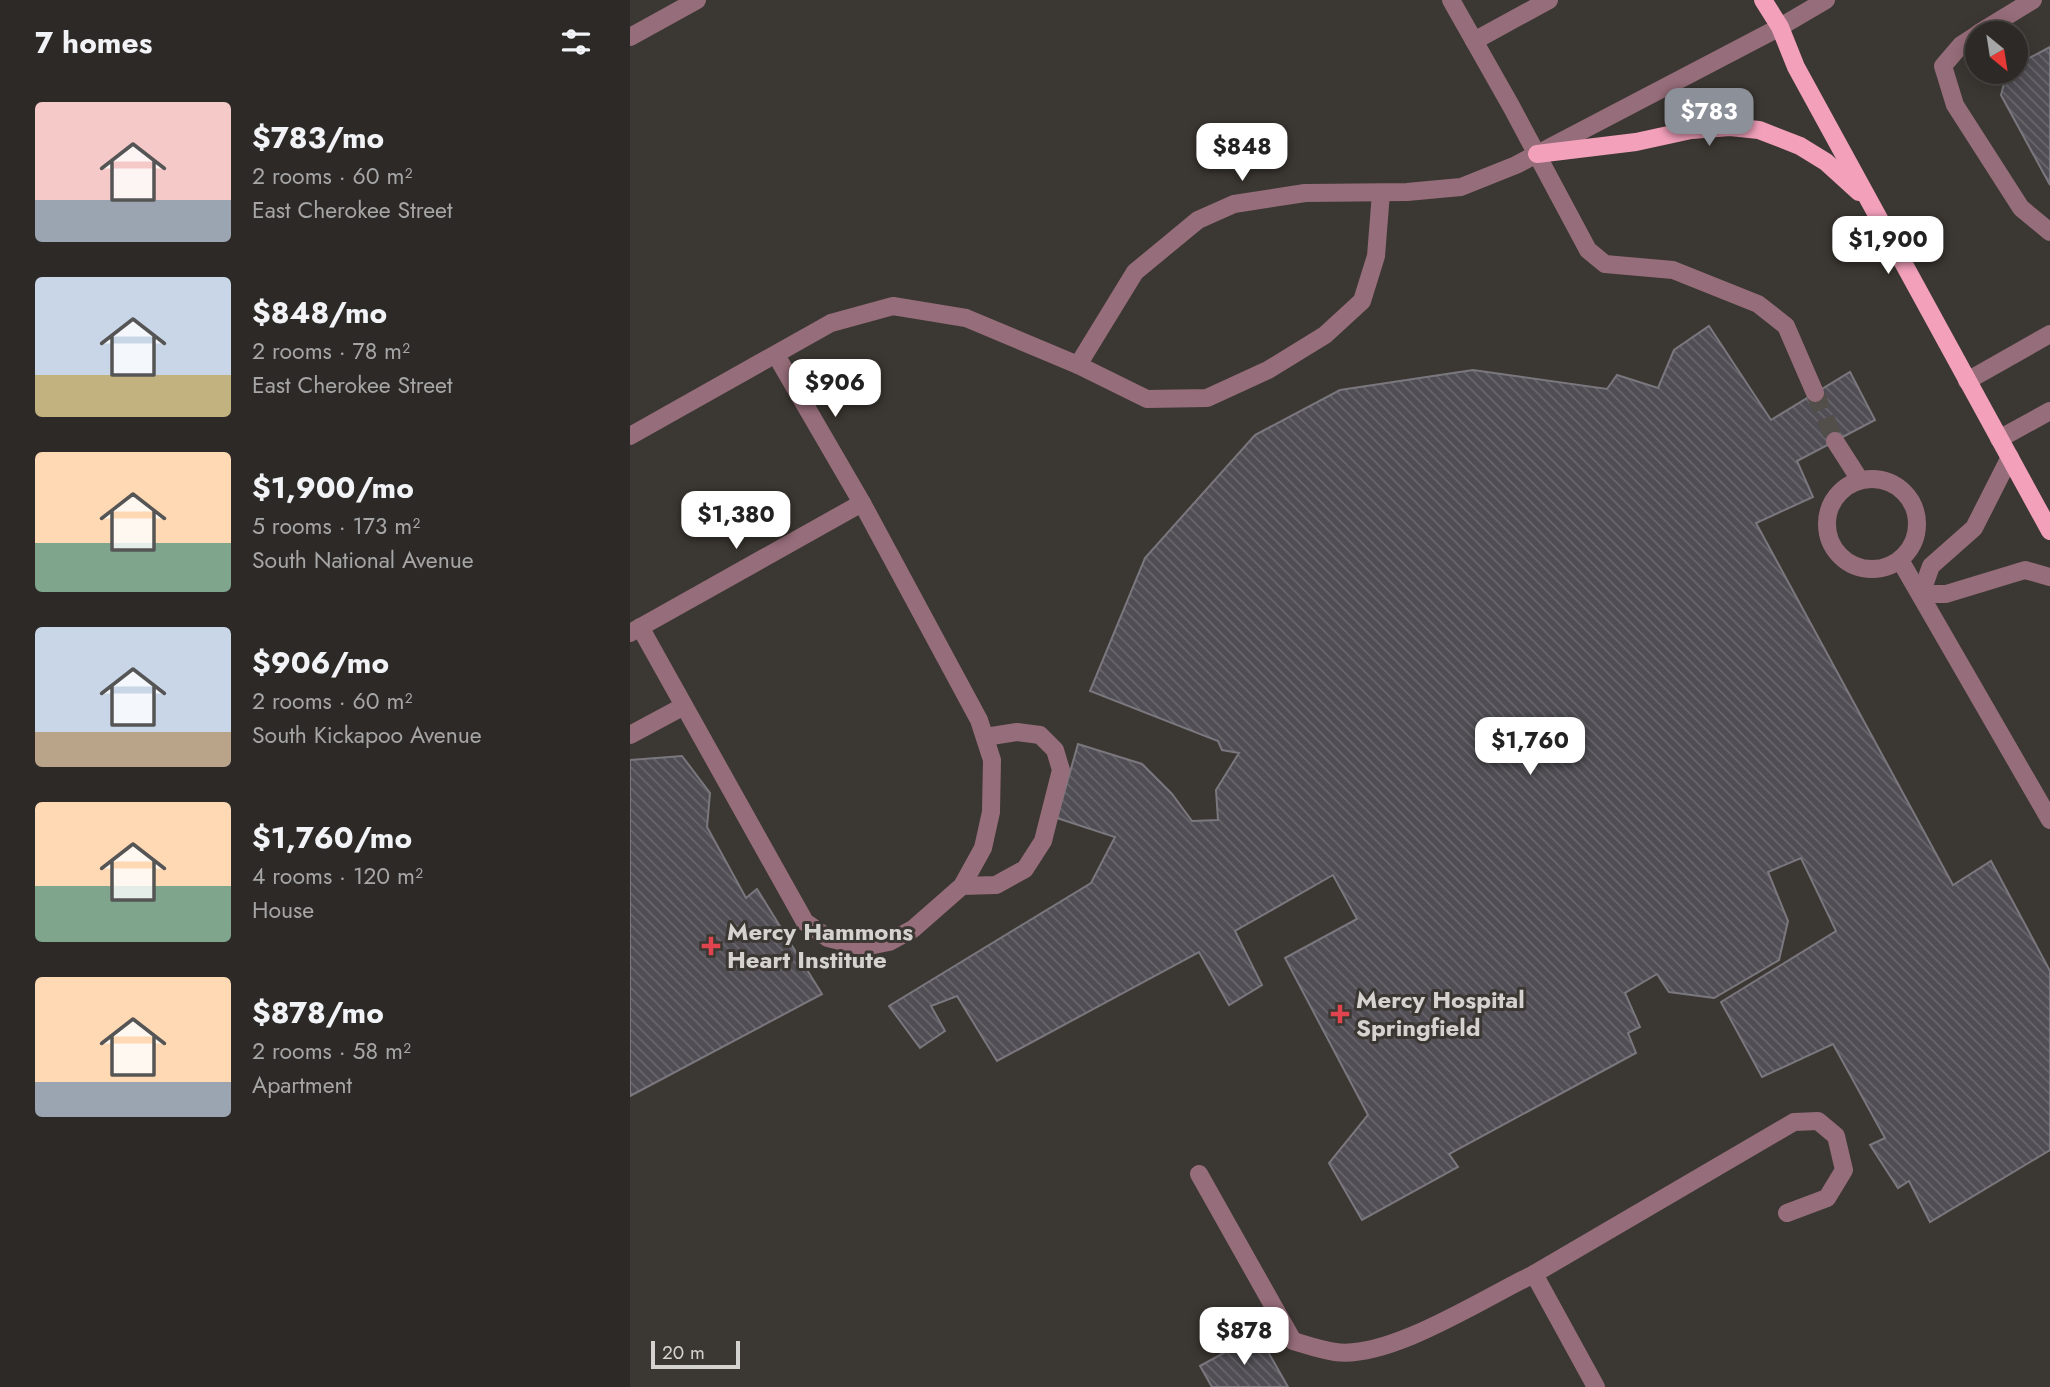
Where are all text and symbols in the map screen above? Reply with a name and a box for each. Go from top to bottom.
text: 7 homes [35,21,152,64]
north arrow [1965,21,2028,84]
map controls [1965,21,2028,84]
icon: filters [557,23,595,61]
pin: $783 [1668,88,1750,148]
text: $783 [1681,94,1737,128]
text: $783/mo [252,116,384,159]
pin: $848 [1201,124,1283,183]
text: $848 [1212,129,1272,163]
icon: home [91,130,175,214]
text: 2 rooms · 60 m² [252,159,412,193]
text: East Cherokee Street [252,193,452,227]
pin: $1,900 [1831,216,1945,276]
text: $1,900 [1848,222,1928,256]
text: $848/mo [252,291,387,334]
icon: home [91,305,175,389]
text: 2 rooms · 78 m² [252,334,410,368]
pin: $906 [794,360,876,419]
text: $906 [805,365,865,399]
text: East Cherokee Street [252,368,452,402]
text: $1,900/mo [252,466,414,509]
icon: home [91,480,175,564]
pin: $1,380 [679,491,793,551]
text: $1,380 [697,497,775,531]
text: 5 rooms · 173 m² [252,509,420,543]
text: South National Avenue [252,543,474,577]
text: $906/mo [252,641,389,684]
icon: home [91,655,175,739]
text: 2 rooms · 60 m² [252,684,412,718]
text: South Kickapoo Avenue [252,718,482,752]
pin: $1,760 [1473,718,1587,777]
text: $1,760 [1491,723,1569,757]
text: $1,760/mo [252,816,412,859]
icon: home [91,830,175,914]
text: 4 rooms · 120 m² [252,859,423,893]
text: House [252,893,314,927]
place label: Mercy Hammons Heart Institute [727,914,913,977]
marker: Mercy Hammons Heart Institute [701,936,721,956]
place label: Mercy Hospital Springfield [1356,982,1525,1045]
text: $878/mo [252,991,384,1034]
marker: Mercy Hospital Springfield [1330,1004,1350,1024]
icon: home [91,1005,175,1089]
text: 2 rooms · 58 m² [252,1034,411,1068]
text: Apartment [252,1068,352,1102]
pin: $878 [1203,1308,1285,1367]
text: $878 [1216,1313,1272,1347]
scale bar [651,1338,740,1370]
text: 20 m [662,1339,705,1366]

